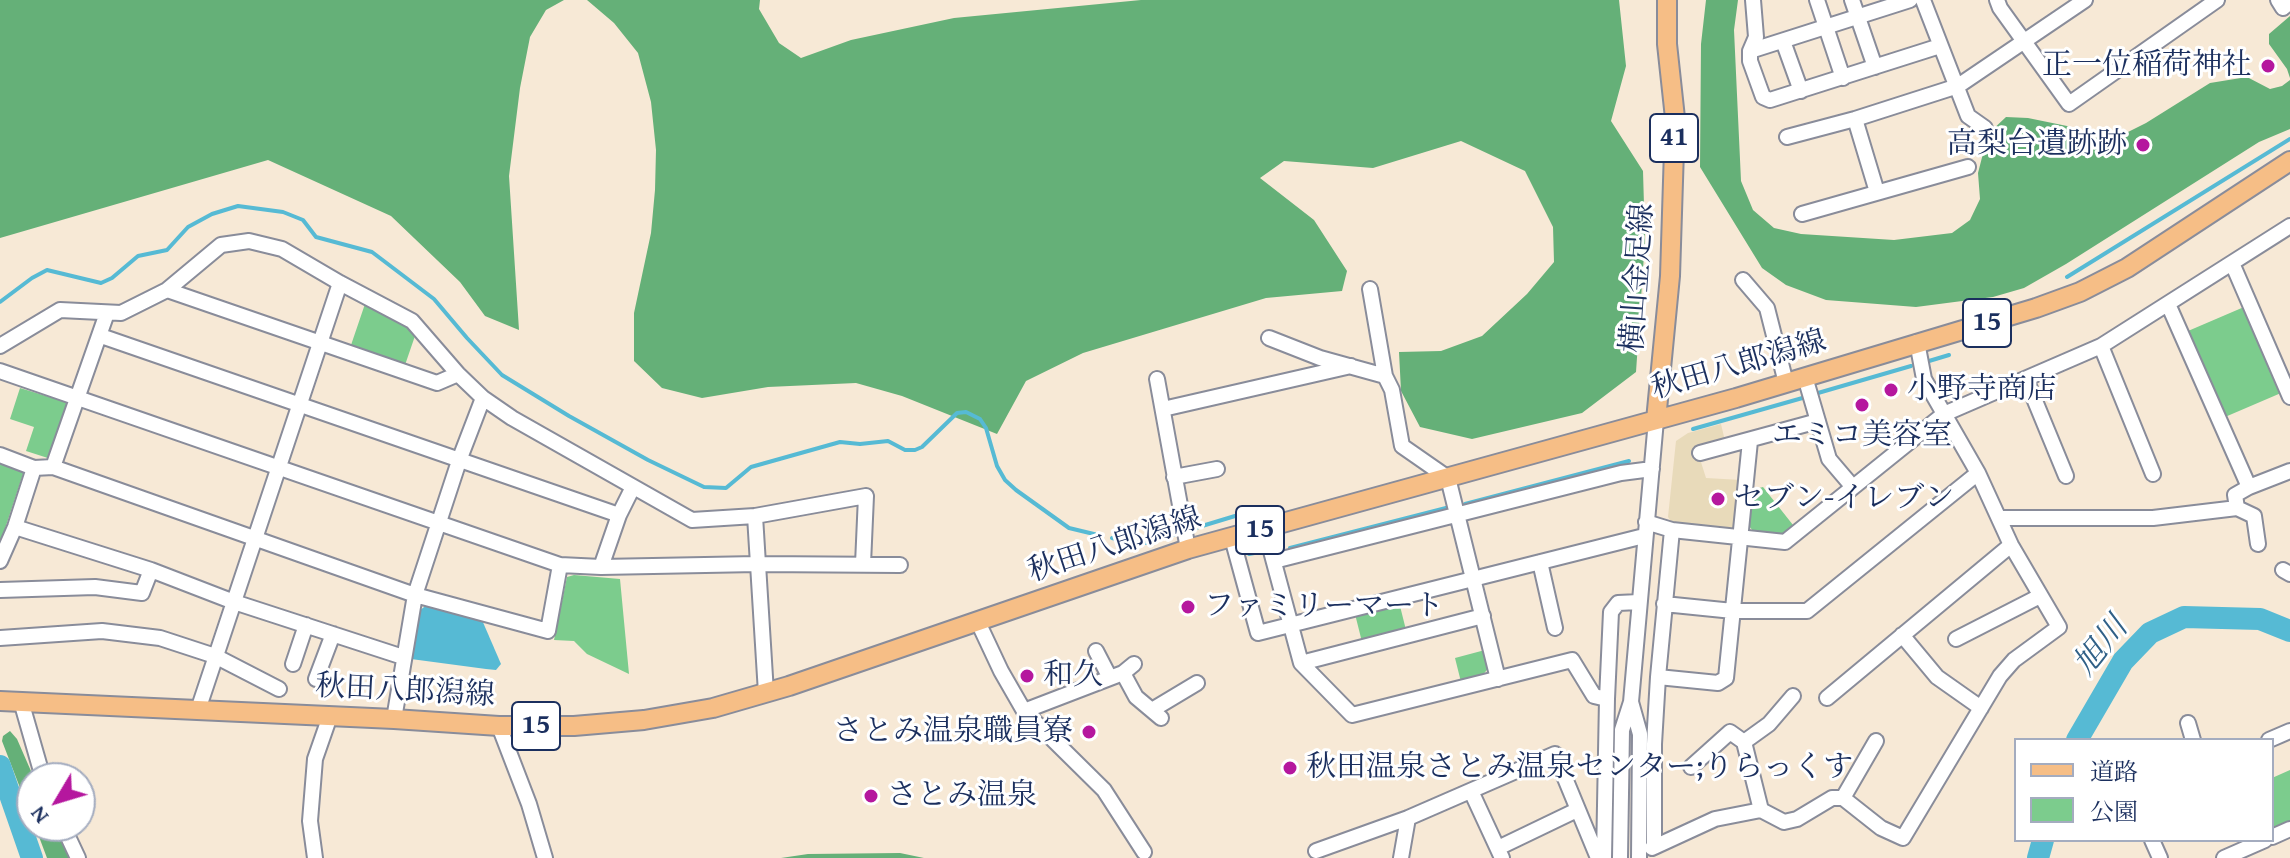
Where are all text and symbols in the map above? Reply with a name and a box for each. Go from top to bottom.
place label: 正一位稲荷神社 [2042,48,2252,84]
marker: 正一位稲荷神社 [2259,57,2277,75]
road number: 41 [1650,114,1698,162]
place label: 高梨台遺跡跡 [1947,127,2127,163]
marker: 高梨台遺跡跡 [2134,136,2152,154]
street label: 横山金足線 [1616,202,1662,354]
road number: 15 [1963,299,2011,347]
street label: 秋田八郎潟線 [1648,324,1830,408]
place label: 小野寺商店 [1907,372,2057,408]
marker: 小野寺商店 [1882,381,1900,399]
marker: エミコ美容室 [1853,396,1871,414]
place label: エミコ美容室 [1772,418,1952,454]
place label: セブン-イレブン [1734,481,1954,517]
marker: セブン-イレブン [1709,490,1727,508]
street label: 秋田八郎潟線 [1024,501,1206,591]
road number: 15 [1236,506,1284,554]
place label: ファミリーマート [1204,589,1444,625]
marker: ファミリーマート [1179,598,1197,616]
water label: 旭川 [2067,610,2137,684]
place label: 和久 [1043,658,1103,694]
marker: 和久 [1018,667,1036,685]
street label: 秋田八郎潟線 [314,669,496,715]
road number: 15 [512,702,560,750]
place label: さとみ温泉職員寮 [833,714,1073,750]
marker: さとみ温泉職員寮 [1080,723,1098,741]
legend [2014,738,2274,842]
place label: 秋田温泉さとみ温泉センター;りらっくす [1306,750,1853,786]
text: 道路 [2090,754,2138,789]
marker: 秋田温泉さとみ温泉センター;りらっくす [1281,759,1299,777]
north arrow [16,762,96,842]
place label: さとみ温泉 [887,778,1037,814]
marker: さとみ温泉 [862,787,880,805]
text: 公園 [2090,794,2138,829]
text: N [22,800,56,831]

